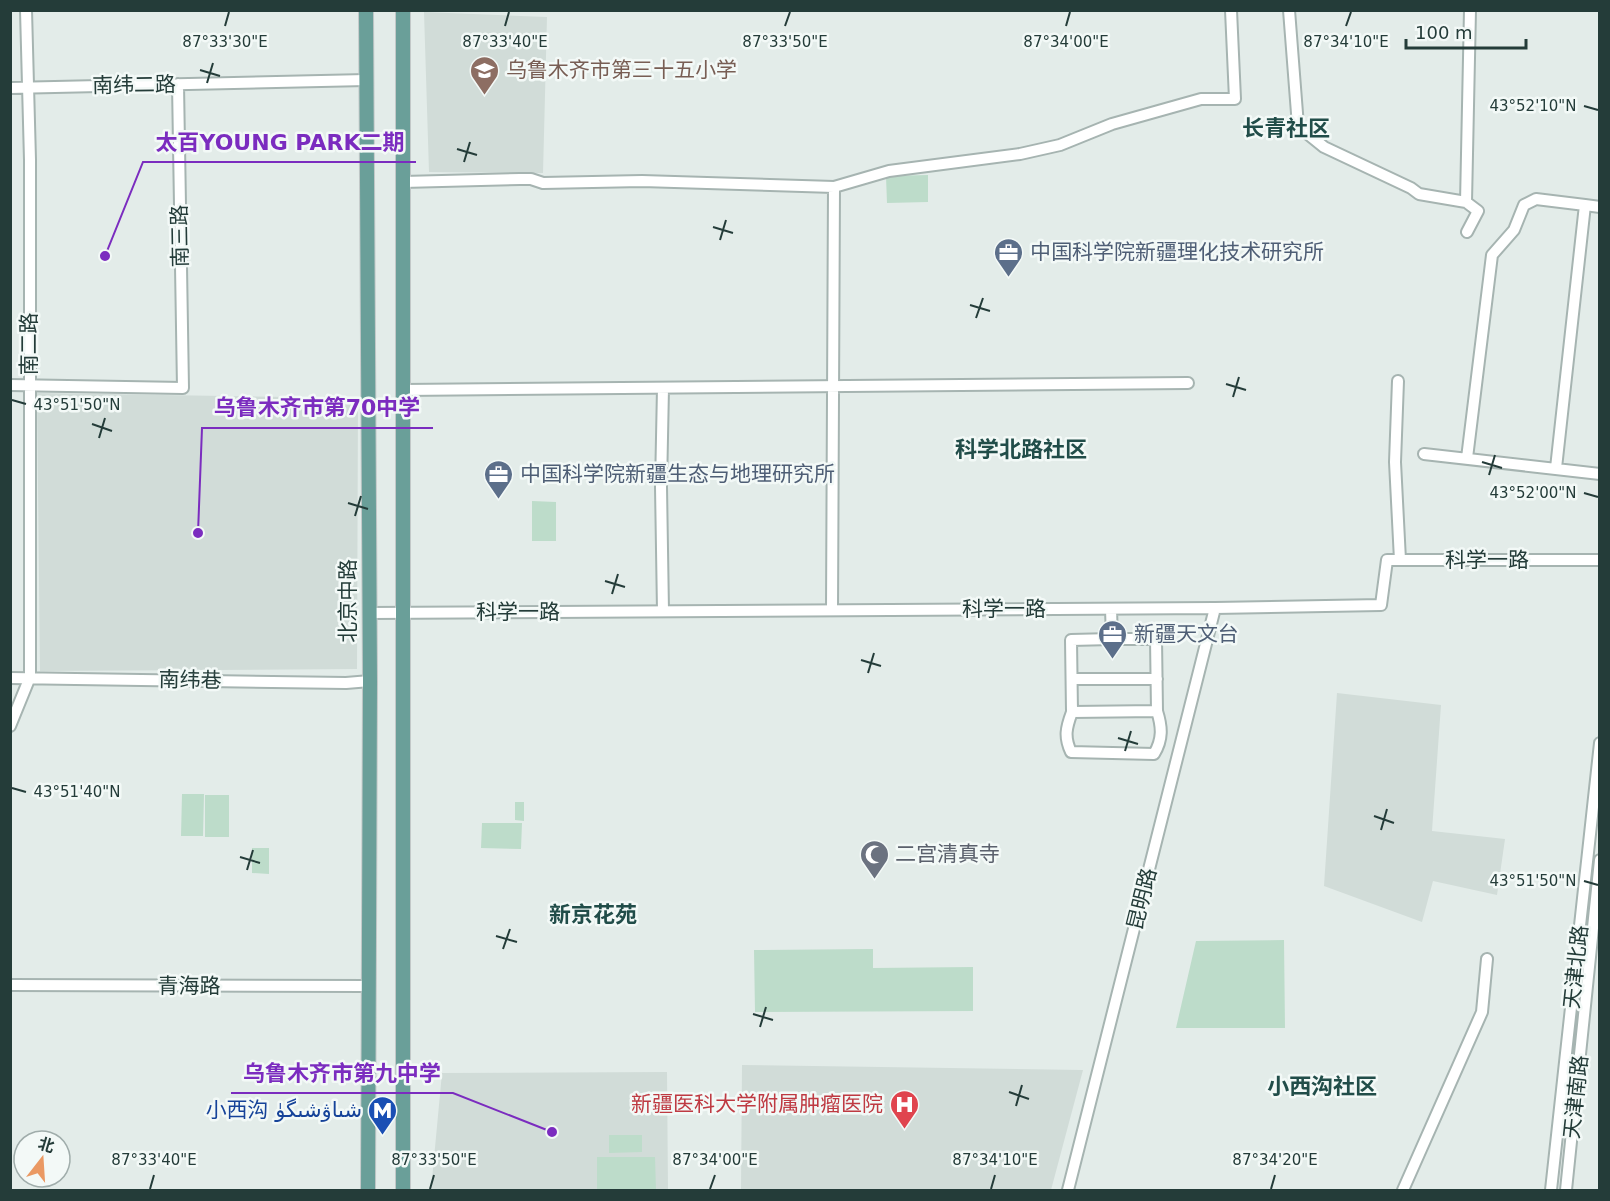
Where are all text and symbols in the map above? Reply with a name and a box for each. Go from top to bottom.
scale bar [1406,12,1526,50]
text: 100 m [1415,22,1473,43]
text: 87°33'30"E [182,33,268,51]
text: 87°33'40"E [462,33,548,51]
text: 87°33'50"E [742,33,828,51]
text: 87°34'00"E [1023,33,1109,51]
text: 87°34'10"E [1303,33,1389,51]
school or university icon: 乌鲁木齐市第三十五小学 [469,54,501,96]
place label: 乌鲁木齐市第三十五小学 [506,58,737,82]
street label: 南纬二路 [92,72,176,98]
text: 43°52'10"N [1489,97,1577,115]
district label: 长青社区 [1242,116,1330,141]
callout: 太百YOUNG PARK二期 [143,122,416,162]
text: 太百YOUNG PARK二期 [156,130,404,155]
street label: 南三路 [167,204,193,268]
office icon: 中国科学院新疆理化技术研究所 [993,236,1025,278]
place label: 中国科学院新疆理化技术研究所 [1030,240,1324,264]
street label: 南二路 [17,313,41,376]
callout: 乌鲁木齐市第70中学 [202,388,433,428]
text: 乌鲁木齐市第70中学 [214,395,420,420]
text: 43°51'50"N [33,396,121,414]
district label: 科学北路社区 [955,437,1087,462]
office icon: 中国科学院新疆生态与地理研究所 [483,458,515,500]
place label: 中国科学院新疆生态与地理研究所 [520,462,835,486]
text: 43°52'00"N [1489,484,1577,502]
street label: 科学一路 [1445,548,1529,572]
street label: 北京中路 [336,559,360,643]
street label: 科学一路 [962,597,1046,621]
street label: 科学一路 [476,600,560,624]
office icon: 新疆天文台 [1097,618,1129,660]
place label: 新疆天文台 [1134,622,1239,646]
street label: 南纬巷 [158,667,222,693]
text: 43°51'40"N [33,783,121,801]
mosque icon: 二宫清真寺 [858,838,890,880]
place label: 二宫清真寺 [895,842,1000,866]
street label: 昆明路 [1123,866,1161,932]
text: 43°51'50"N [1489,872,1577,890]
district label: 新京花苑 [549,902,637,927]
street label: 天津北路 [1560,924,1592,1010]
street label: 青海路 [158,974,221,998]
callout: 乌鲁木齐市第九中学 [231,1053,453,1093]
street label: 天津南路 [1560,1054,1592,1140]
text: 乌鲁木齐市第九中学 [243,1061,441,1086]
district label: 小西沟社区 [1267,1074,1377,1099]
hospital icon: 新疆医科大学附属肿瘤医院 [888,1088,920,1130]
place label: 新疆医科大学附属肿瘤医院 [631,1092,883,1116]
metro station icon: 小西沟 شىاۋشىگۈ [367,1094,399,1136]
place label: 小西沟 شىاۋشىگۈ [205,1098,362,1122]
north arrow [12,1129,72,1189]
text: 北 [36,1134,57,1157]
text: 87°33'40"E [111,1151,197,1169]
text: 87°33'50"E [391,1151,477,1169]
text: 87°34'00"E [672,1151,758,1169]
text: 87°34'10"E [952,1151,1038,1169]
text: 87°34'20"E [1232,1151,1318,1169]

